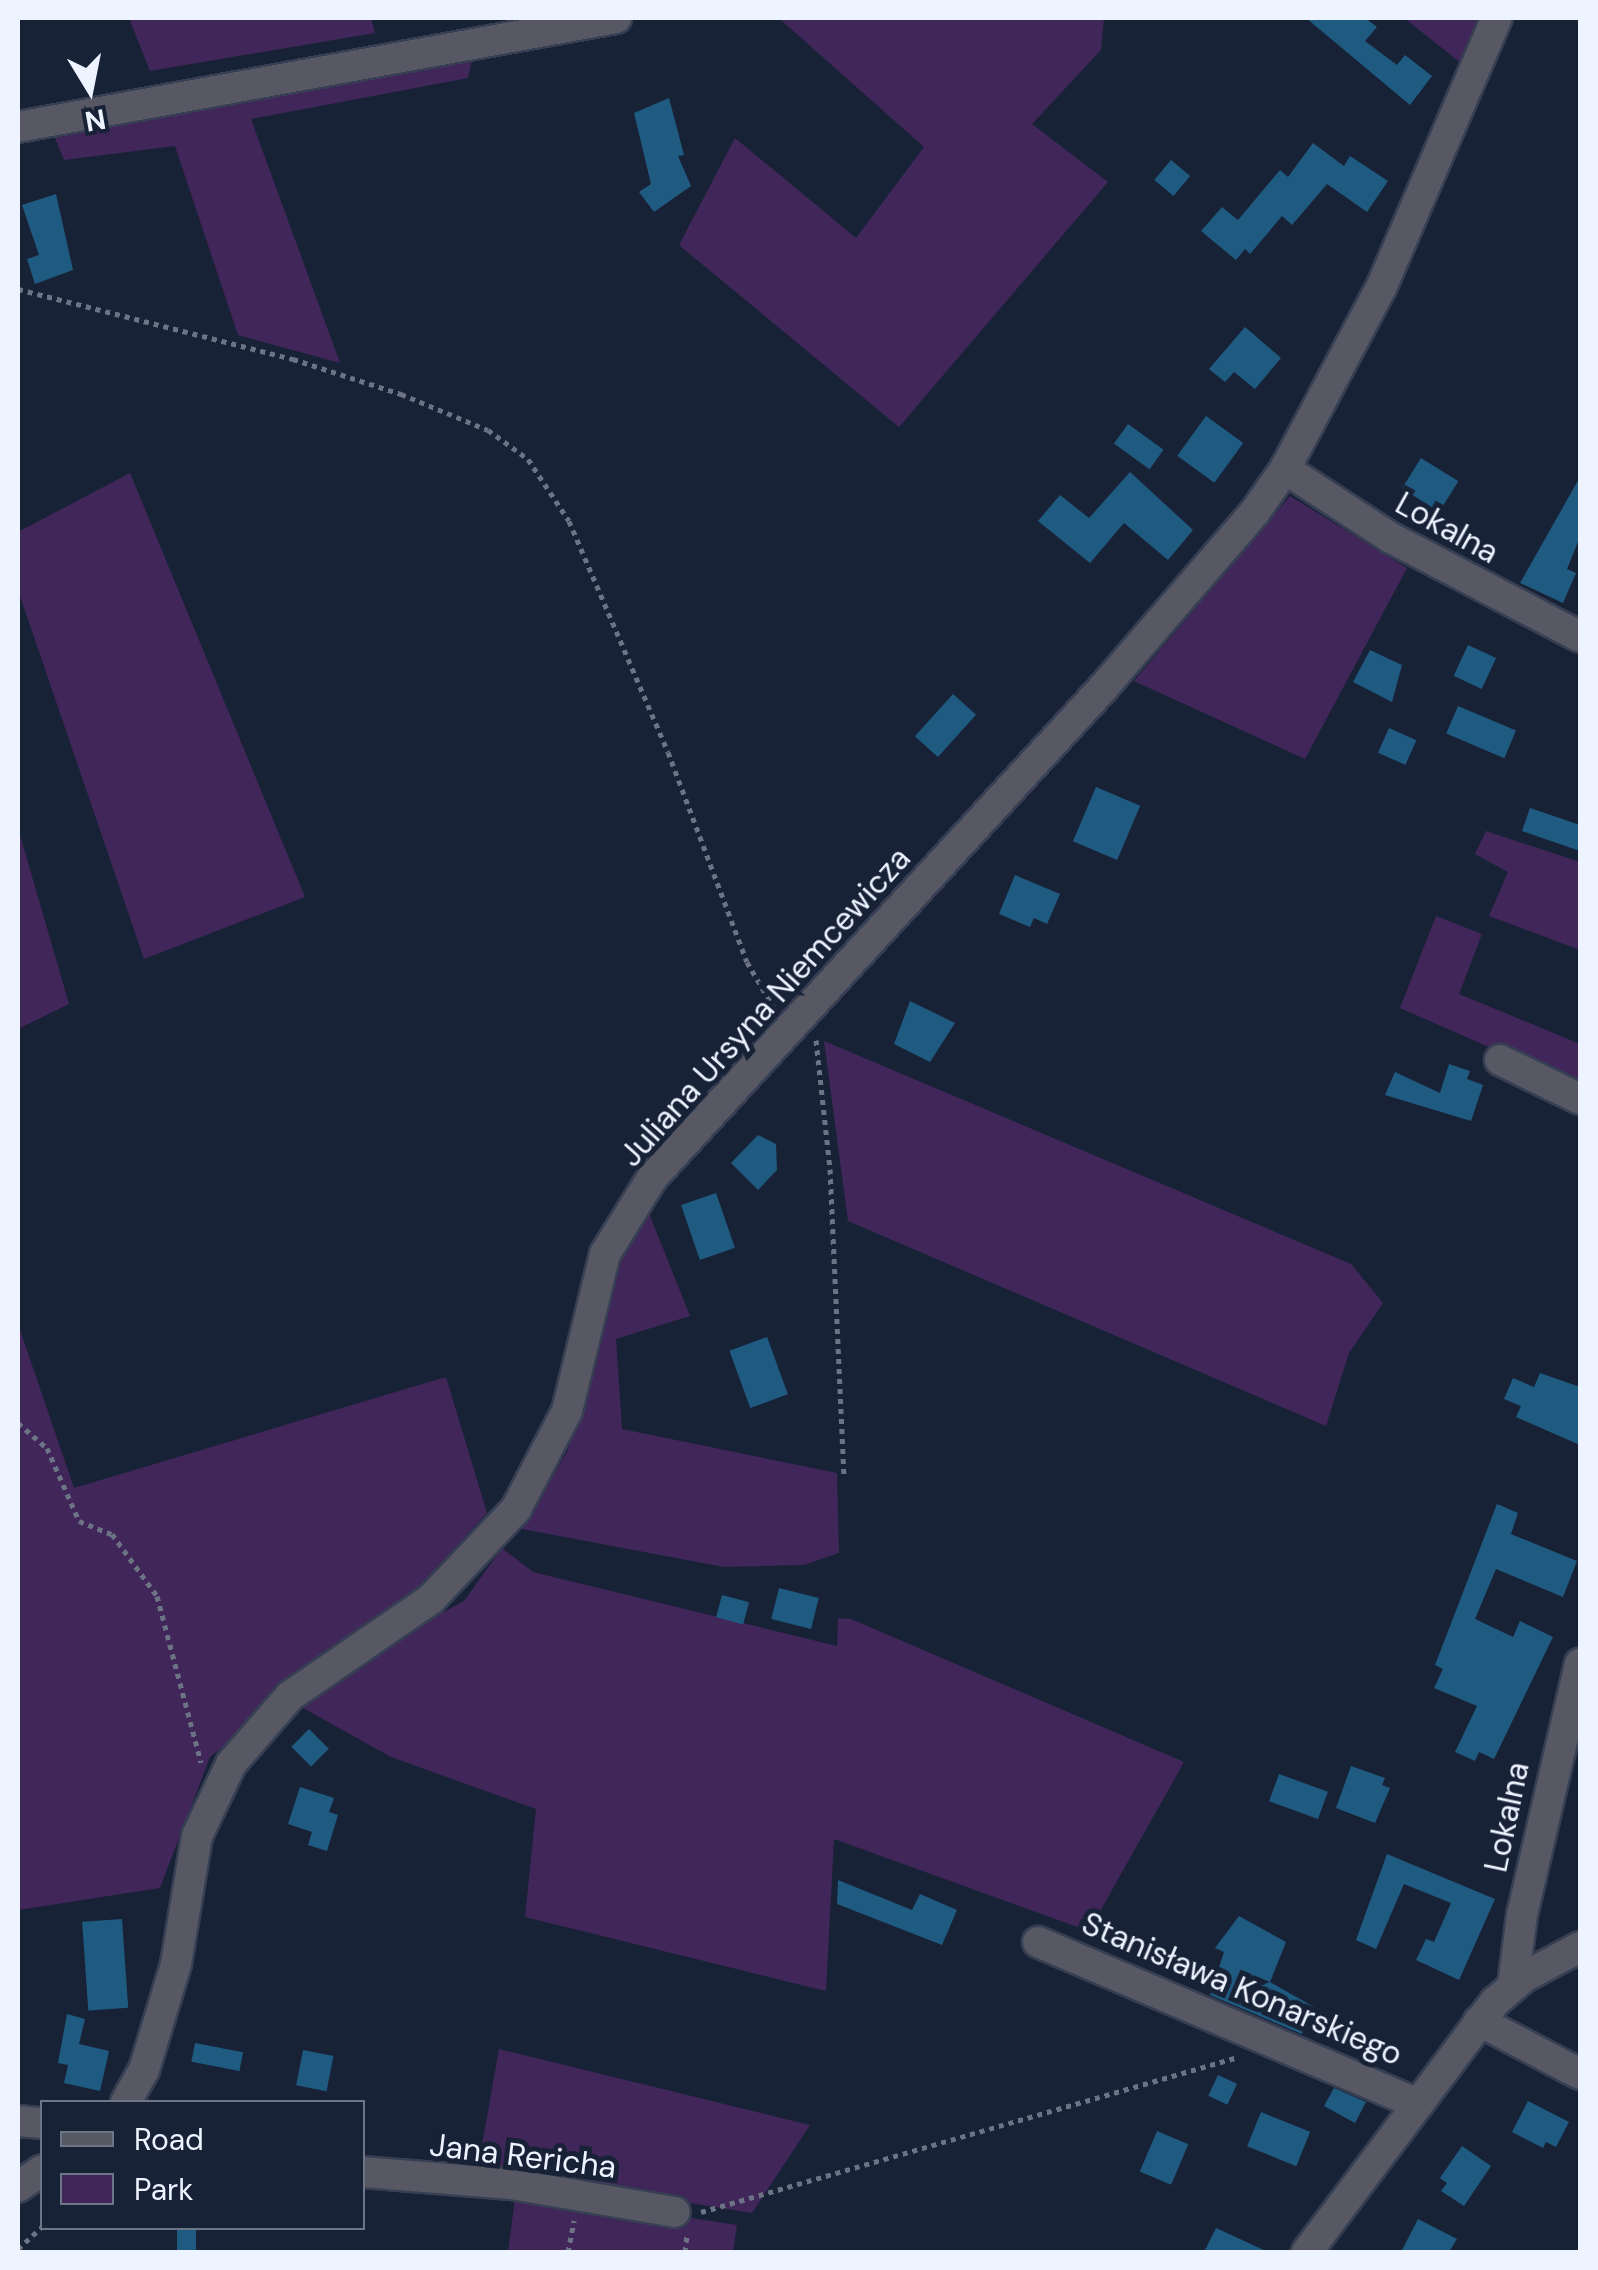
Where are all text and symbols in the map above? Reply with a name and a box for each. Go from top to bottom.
north arrow [40,40,140,140]
text: N [82,100,109,140]
street label: Lokalna [1389,484,1505,572]
street label: Juliana Ursyna Niemcewicza [612,840,918,1174]
street label: Lokalna [1477,1758,1537,1876]
street label: Stanisława Konarskiego [1076,1904,1408,2074]
legend [40,2100,365,2230]
text: Road [134,2120,204,2159]
street label: Jana Rericha [428,2126,618,2186]
text: Park [134,2170,193,2209]

